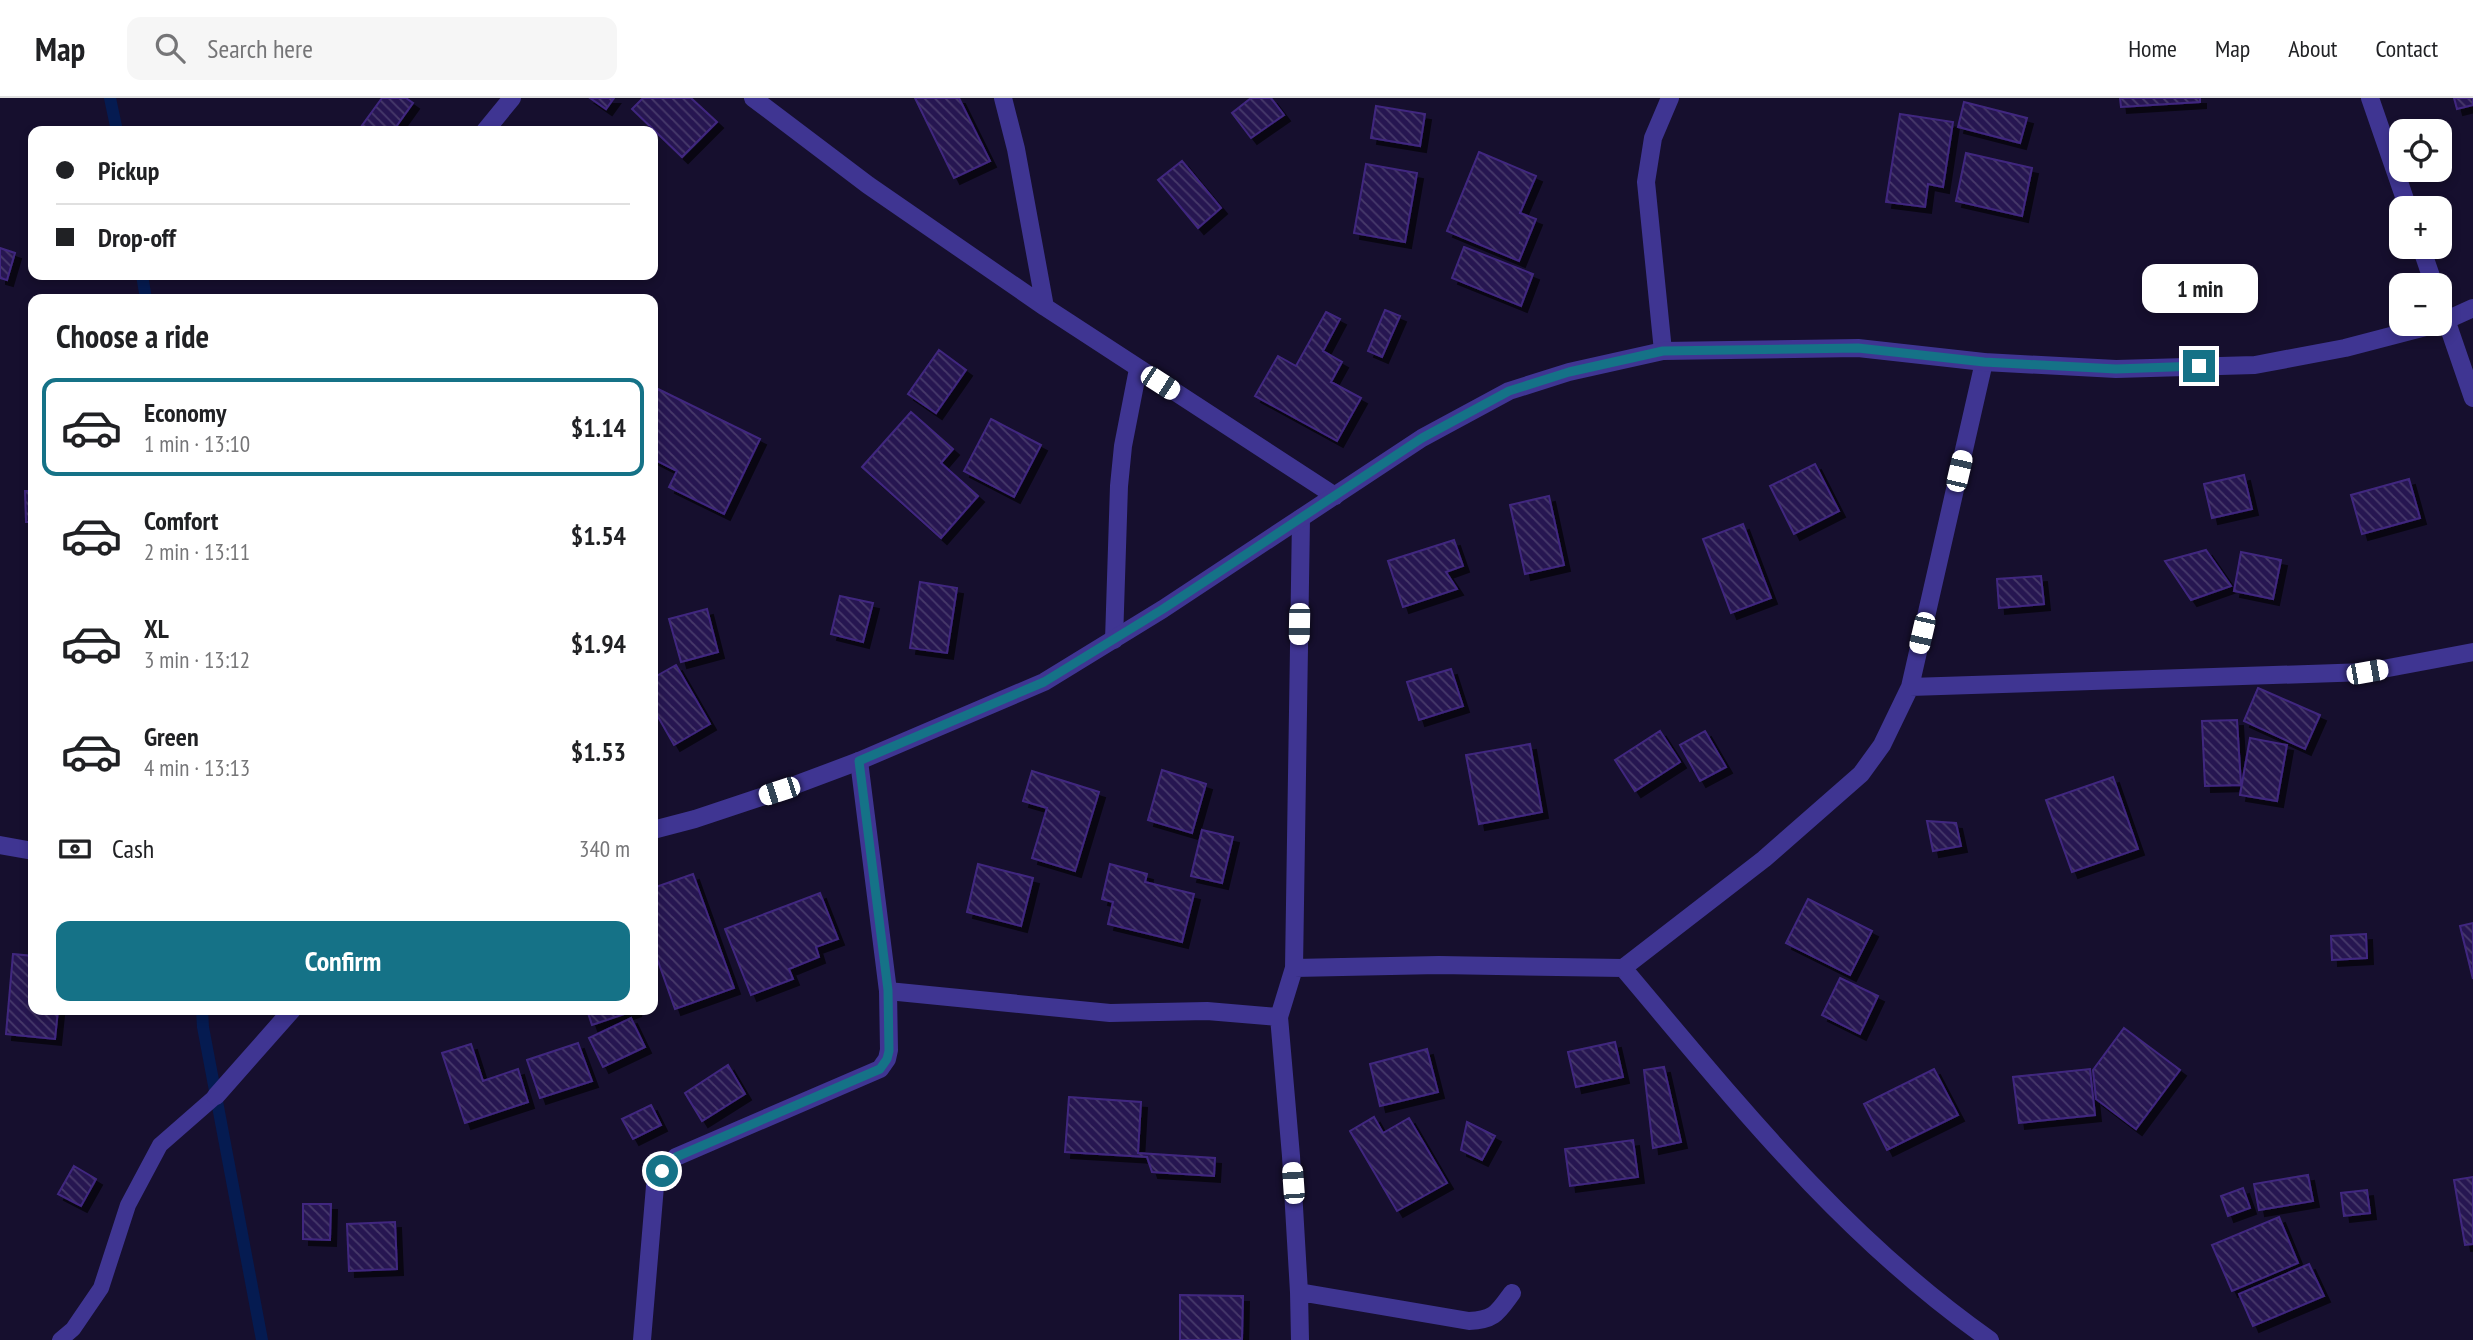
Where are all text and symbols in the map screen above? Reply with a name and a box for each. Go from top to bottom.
search box [127,17,617,80]
text: Map [35,27,85,70]
icon: search [151,29,189,67]
text: Search here [207,32,313,65]
text: Home [2128,33,2177,64]
text: Map [2215,33,2250,64]
text: About [2288,33,2337,64]
text: Contact [2375,33,2438,64]
map controls [2389,119,2452,336]
button: locate [2389,119,2452,182]
text: Pickup [98,154,159,187]
button: + [2389,196,2452,259]
text: Drop-off [98,221,176,254]
callout: 1 min [2141,264,2257,314]
button: − [2389,273,2452,336]
text: 1 min [2177,274,2223,303]
text: Choose a ride [56,315,209,357]
route end [2183,350,2215,382]
car [1137,363,1184,403]
icon: car [60,396,123,459]
text: Economy [144,396,226,429]
text: $1.14 [571,411,626,444]
text: 1 min · 13:10 [144,429,250,458]
car [1945,448,1974,494]
icon: car [60,504,123,567]
text: Comfort [144,504,218,537]
text: $1.54 [571,519,626,552]
text: 2 min · 13:11 [144,537,250,566]
car [1289,603,1310,645]
car [1908,610,1937,656]
icon: car [60,612,123,675]
text: XL [144,612,169,645]
text: $1.94 [571,627,626,660]
text: 3 min · 13:12 [144,645,250,674]
car [2345,658,2390,686]
icon: car [60,720,123,783]
text: Green [144,720,199,753]
text: $1.53 [571,735,626,768]
text: 4 min · 13:13 [144,753,250,782]
car [756,775,803,807]
icon: cash [56,830,94,868]
text: Cash [112,832,154,865]
text: 340 m [579,834,630,863]
button: Confirm [56,921,630,1001]
route start [646,1155,678,1187]
car [1282,1161,1305,1205]

